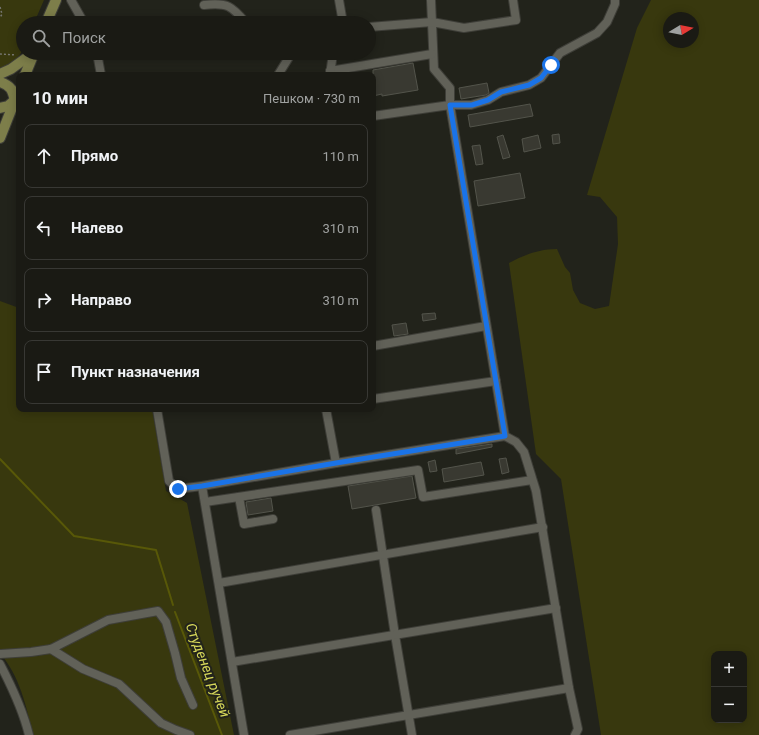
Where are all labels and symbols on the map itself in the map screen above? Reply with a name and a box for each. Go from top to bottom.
north arrow [663,12,699,48]
route start [542,56,560,74]
route end [169,480,187,498]
water label: Студенец ручей [183,621,233,720]

